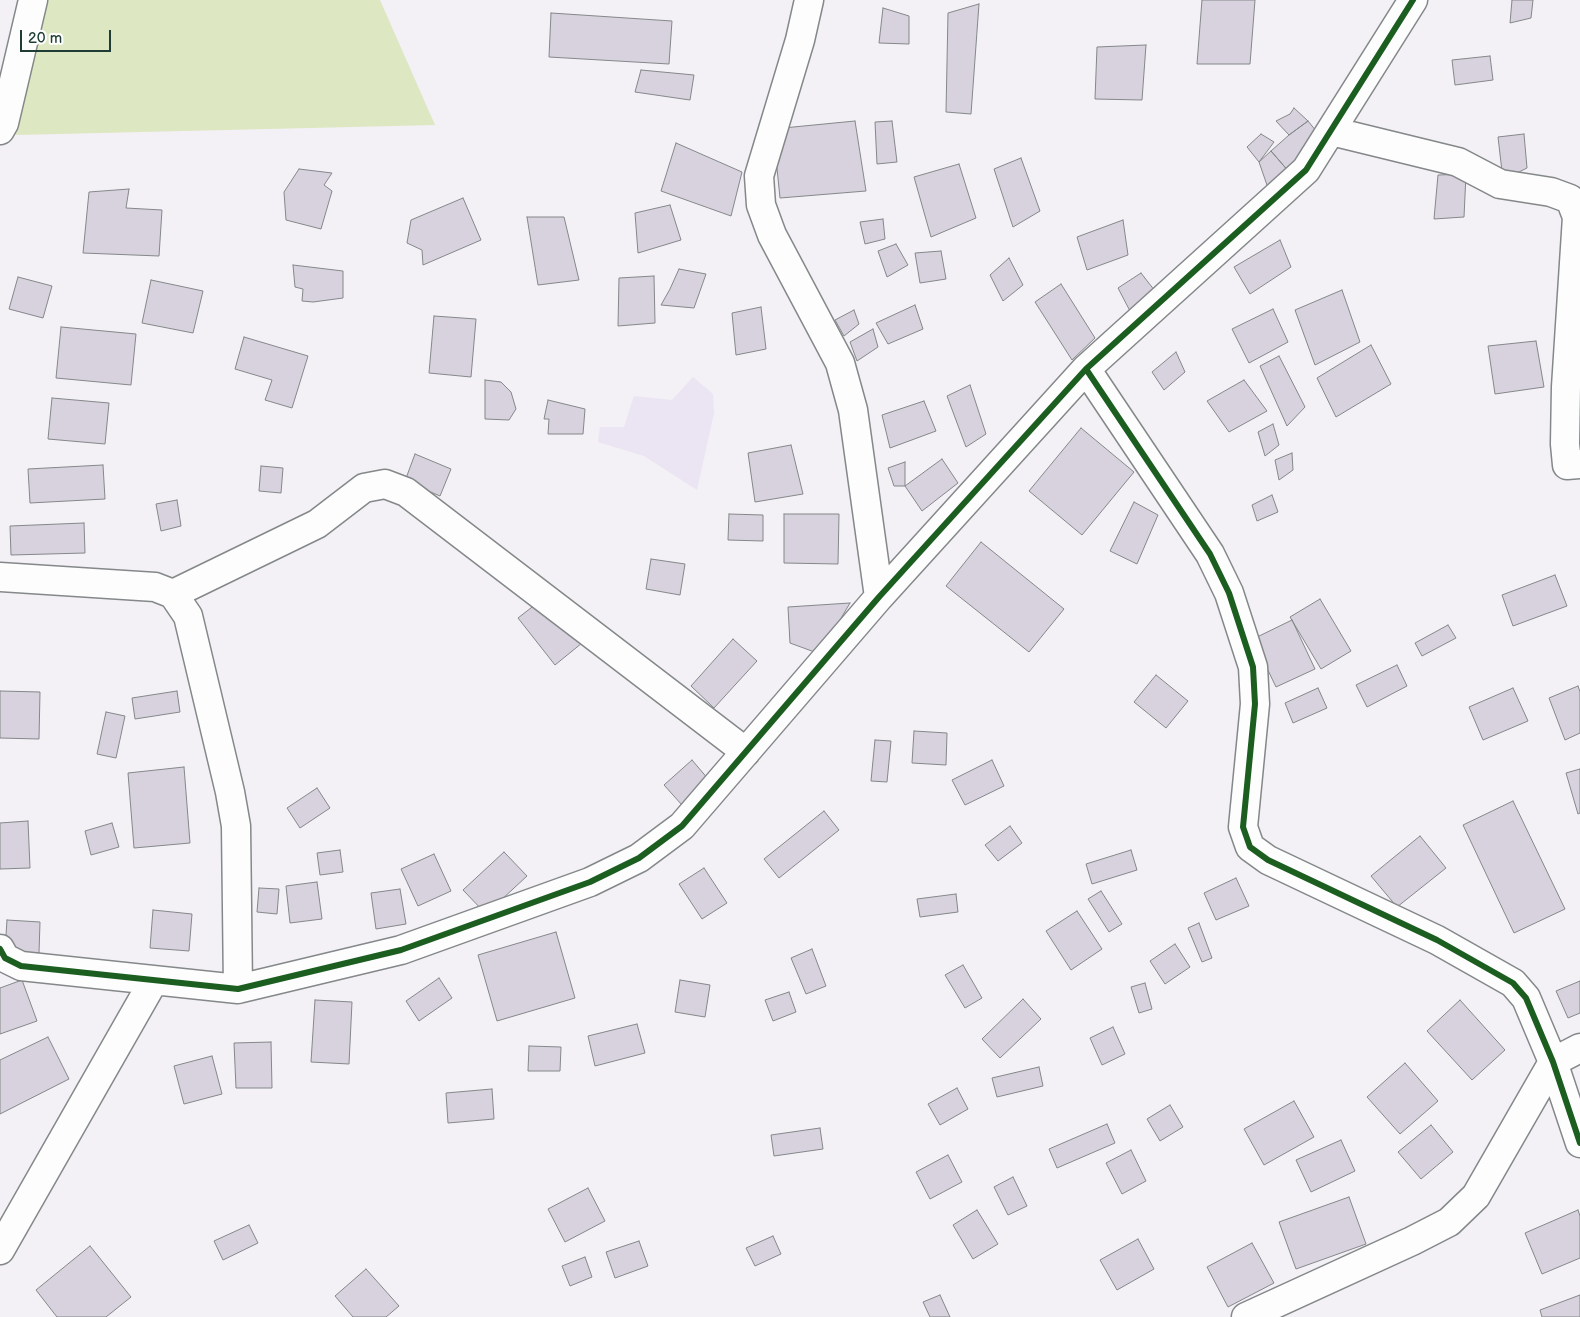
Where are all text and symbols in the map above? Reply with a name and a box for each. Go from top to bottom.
scale bar [22,20,114,52]
text: 20 m [28,29,62,48]

